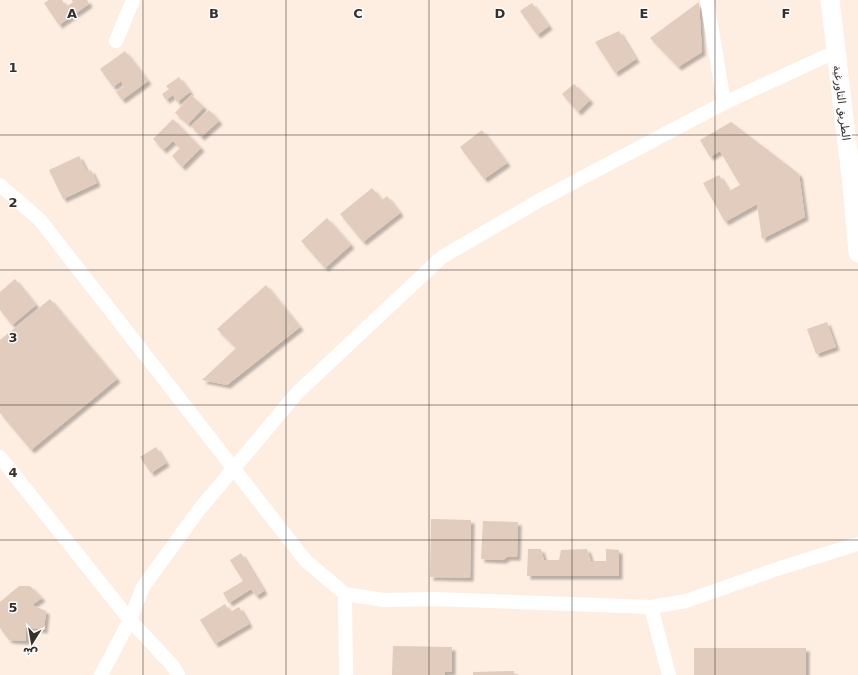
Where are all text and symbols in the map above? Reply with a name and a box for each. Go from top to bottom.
text: A [67,6,77,21]
text: B [209,6,219,21]
text: C [353,6,363,21]
text: D [495,6,506,21]
text: E [640,6,648,21]
text: F [782,6,790,21]
text: 1 [8,60,18,75]
street label: الطريق التاورغية [829,65,853,142]
text: 2 [8,195,18,210]
text: 3 [8,330,18,345]
text: 4 [8,465,18,480]
text: 5 [8,600,18,615]
north arrow [12,623,52,663]
text: ش [21,644,39,660]

